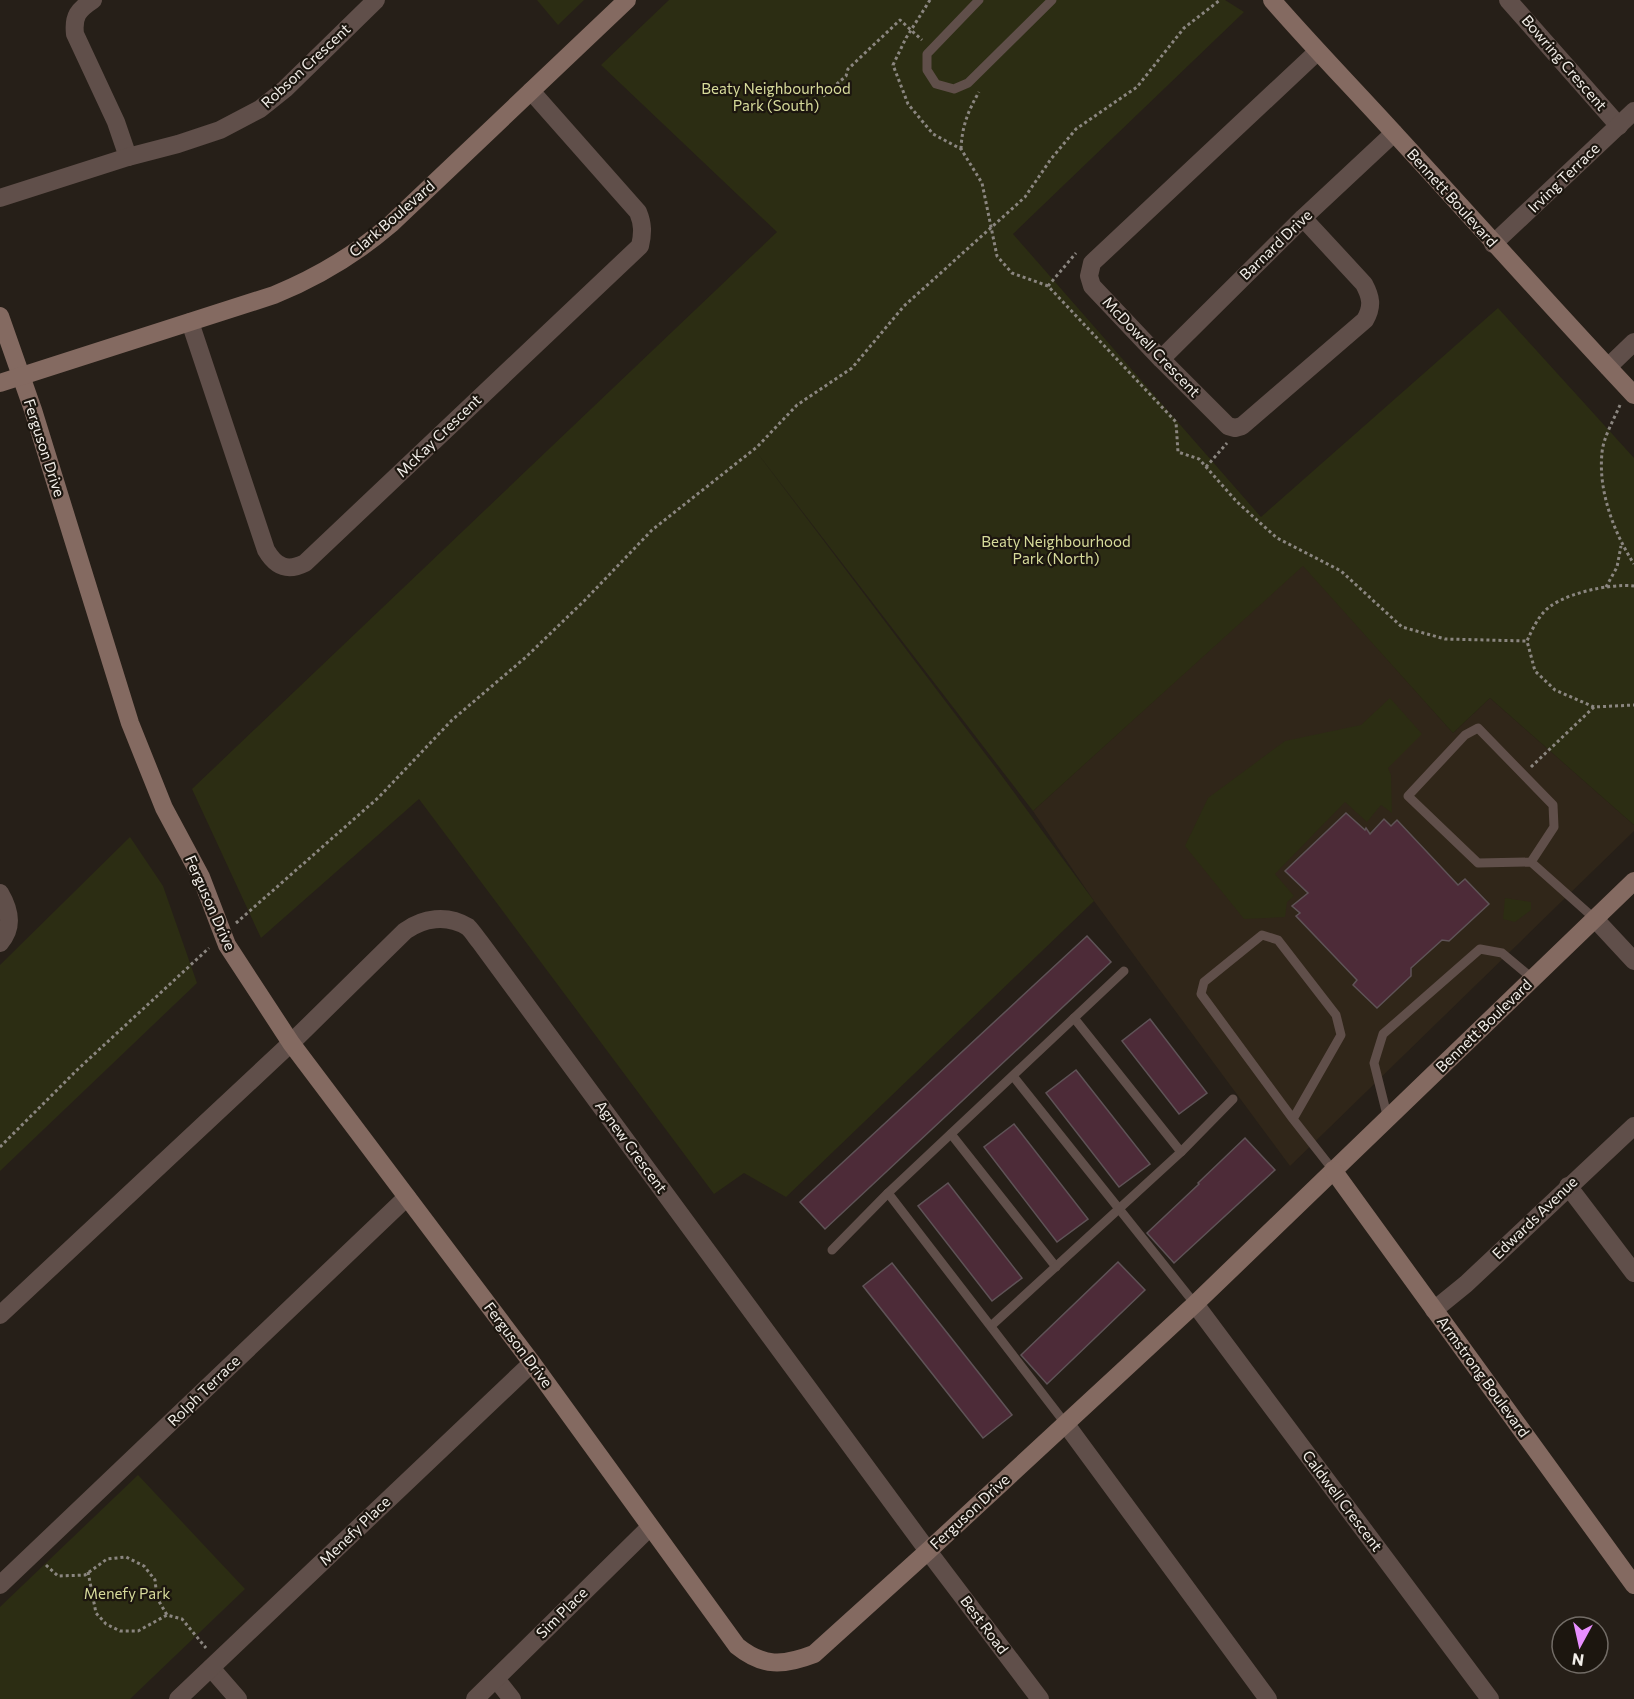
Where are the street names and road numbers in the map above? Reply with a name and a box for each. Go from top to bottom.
street label: Bowring Crescent [1518,11,1611,114]
street label: Robson Crescent [257,19,354,111]
street label: Irving Terrace [1524,139,1603,216]
street label: Bennett Boulevard [1404,144,1502,250]
street label: Clark Boulevard [345,176,438,260]
street label: Barnard Drive [1235,205,1315,283]
street label: McDowell Crescent [1099,292,1204,400]
street label: McKay Crescent [392,390,484,480]
street label: Ferguson Drive [21,396,69,499]
street label: Ferguson Drive [182,852,240,953]
street label: Bennett Boulevard [1432,975,1535,1076]
street label: Agnew Crescent [592,1097,671,1196]
street label: Edwards Avenue [1488,1172,1581,1262]
street label: Ferguson Drive [481,1298,557,1391]
street label: Armstrong Boulevard [1434,1312,1534,1440]
street label: Rolph Terrace [163,1351,243,1429]
street label: Caldwell Crescent [1299,1446,1387,1554]
street label: Ferguson Drive [926,1470,1013,1553]
street label: Menefy Place [315,1492,394,1569]
street label: Sim Place [532,1583,591,1642]
street label: Best Road [957,1592,1013,1657]

